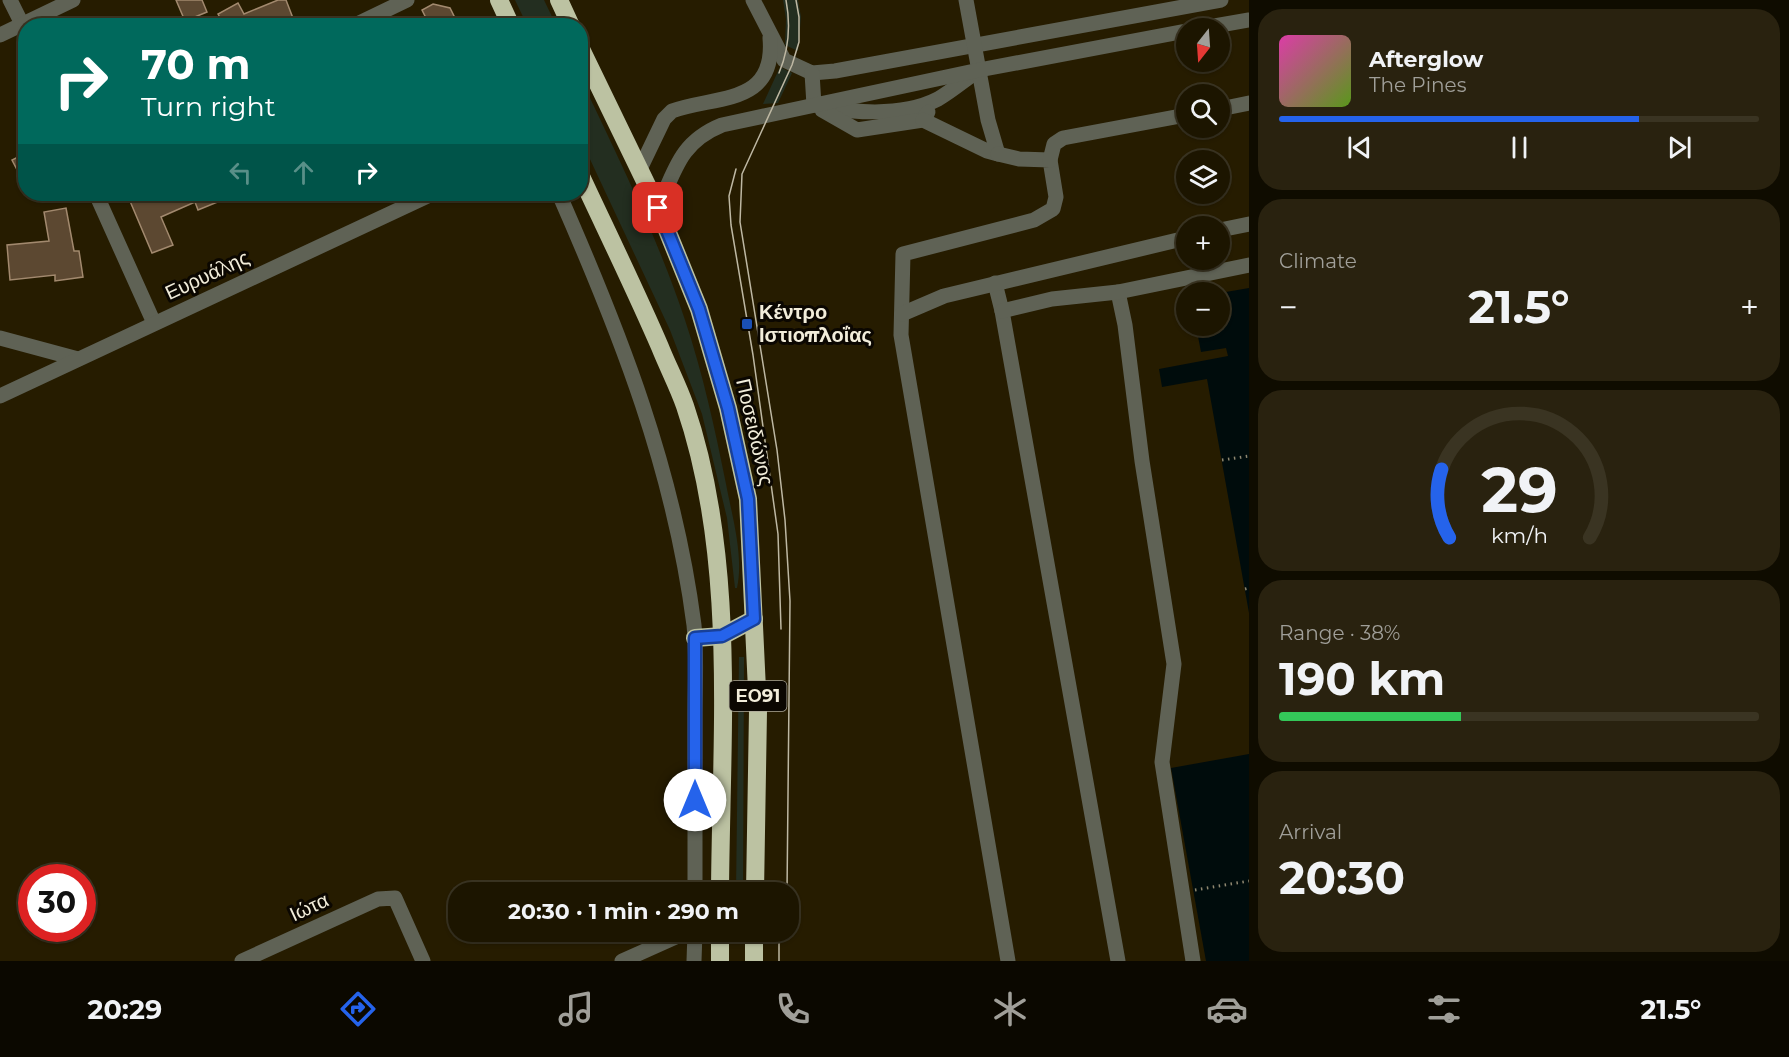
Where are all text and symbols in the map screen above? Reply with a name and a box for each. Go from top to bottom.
north arrow [1176,18,1230,72]
map controls [1176,18,1230,336]
text: 70 m [141,38,251,90]
icon: right [42,42,120,120]
text: Afterglow [1369,46,1483,73]
text: The Pines [1369,73,1466,97]
button: search [1176,84,1230,138]
text: Turn right [141,90,276,123]
icon: previous [1343,131,1376,164]
icon: pause [1503,131,1536,164]
icon: next [1663,131,1696,164]
button: layers [1176,150,1230,204]
icon: left [224,156,257,189]
icon: ahead [287,156,320,189]
icon: right [350,156,383,189]
pin [632,182,683,233]
icon: arrive [641,191,674,224]
button: + [1176,216,1230,270]
street label: Ευρυάλης [161,245,253,305]
text: Climate [1279,249,1357,273]
text: 21.5° [1468,279,1570,334]
button: − [1176,282,1230,336]
text: − [1279,287,1298,327]
text: + [1740,287,1759,327]
place label: Κέντρο Ιστιοπλοΐας [759,300,872,347]
marker: Κέντρο Ιστιοπλοΐας [740,317,754,331]
street label: Ποσειδώνος [731,376,779,488]
text: 29 [1481,452,1557,528]
text: km/h [1490,522,1548,548]
text: Range · 38% [1279,621,1400,645]
text: 190 km [1279,651,1445,706]
road number: ΕΟ91 [730,681,786,711]
position arrow [663,768,727,832]
text: Arrival [1279,820,1342,844]
text: 20:30 [1279,850,1405,905]
speed limit sign: 30 [18,864,96,942]
street label: Ιώτα [286,888,332,926]
text: 20:30 · 1 min · 290 m [508,898,739,925]
icon: directions [337,988,379,1030]
icon: music [555,988,597,1030]
icon: phone [772,988,814,1030]
icon: climate [989,988,1031,1030]
icon: car [1206,988,1248,1030]
icon: filters [1423,988,1465,1030]
text: 20:29 [88,993,162,1026]
text: 21.5° [1641,993,1701,1026]

